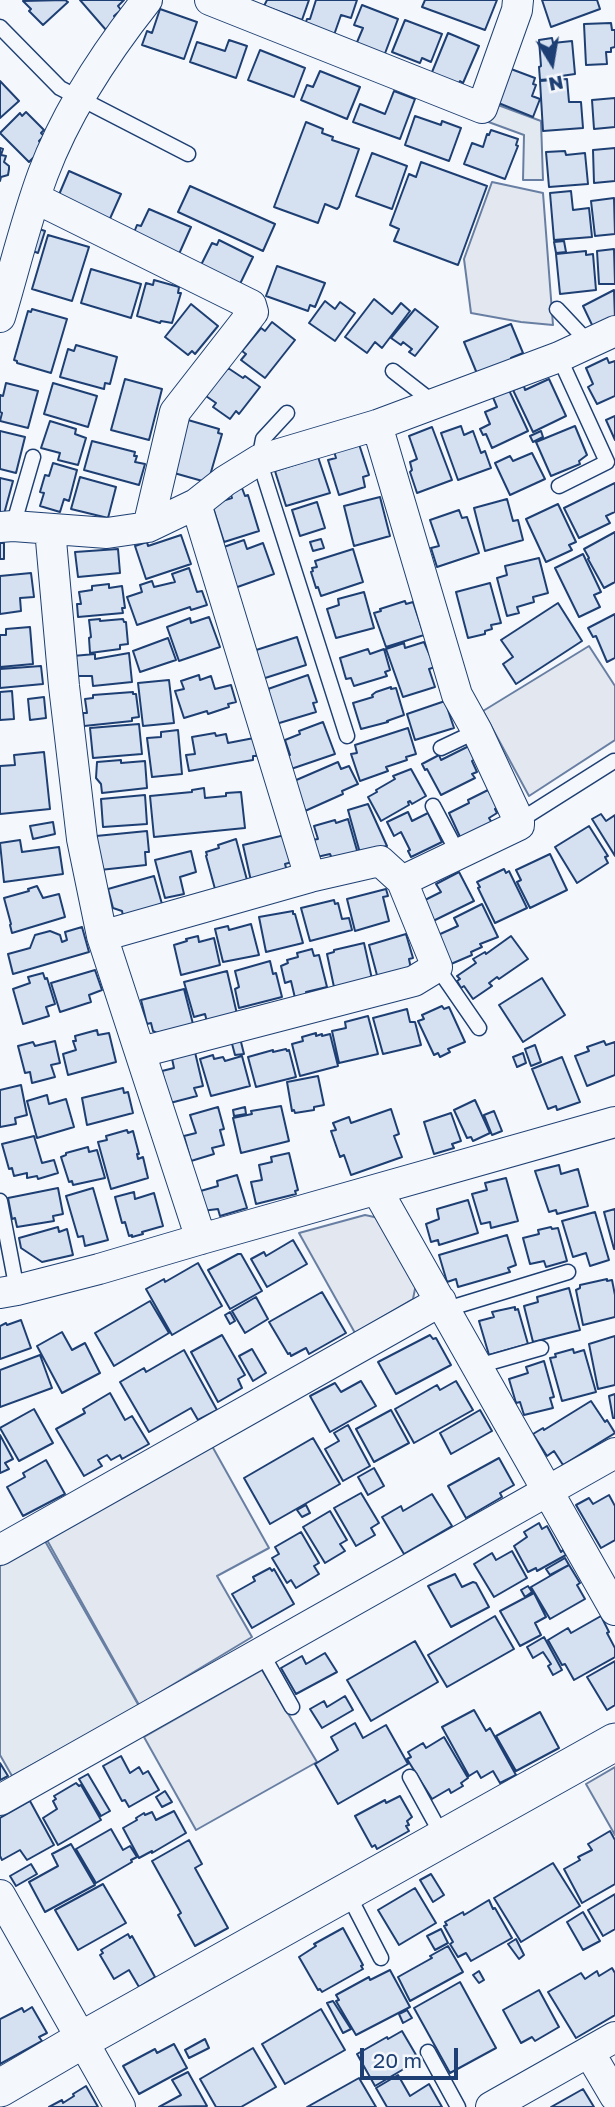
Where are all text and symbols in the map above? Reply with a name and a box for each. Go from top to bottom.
north arrow [517,28,587,98]
text: N [547,71,565,97]
scale bar [363,2034,461,2078]
text: 20 m [373,2047,422,2073]

